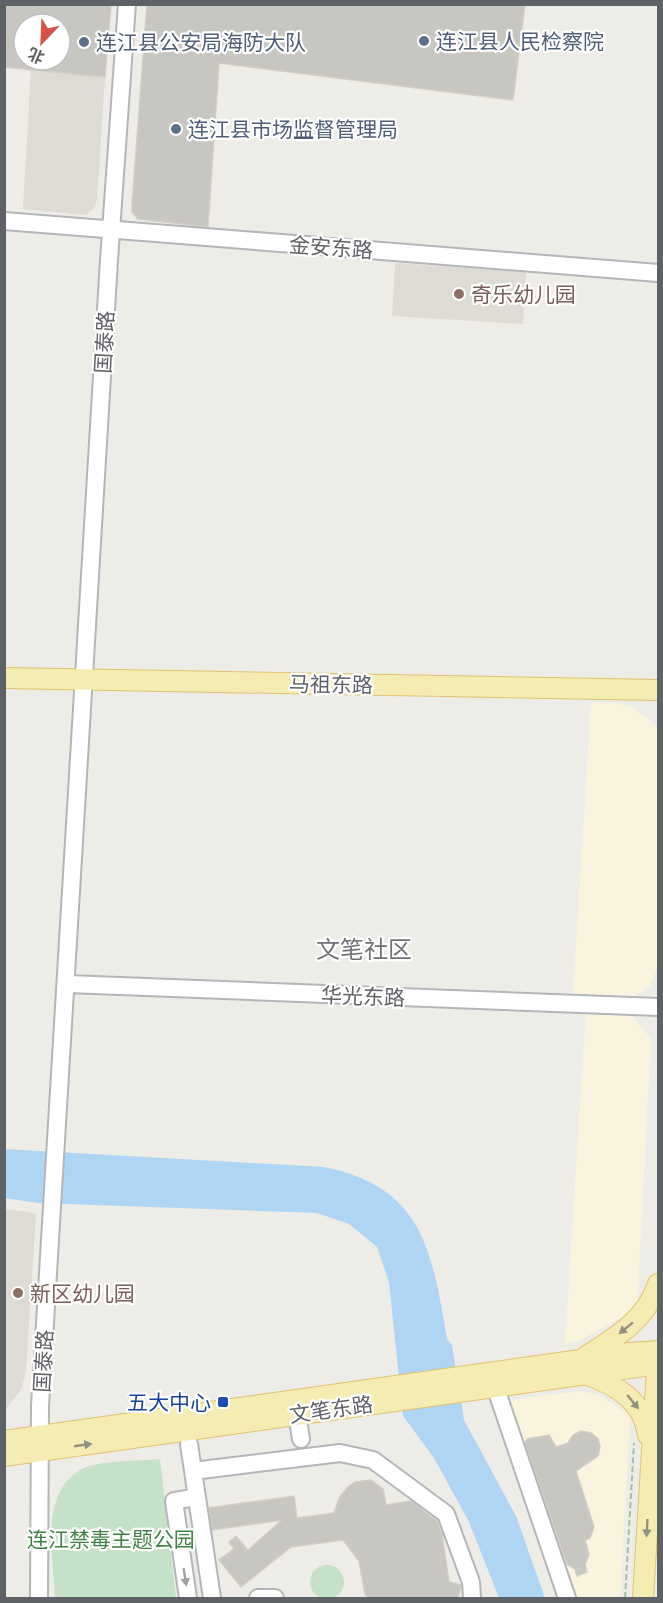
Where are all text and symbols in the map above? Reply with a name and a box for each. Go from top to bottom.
north arrow [12,12,72,72]
place label: 连江县人民检察院 [436,27,604,55]
place label: 连江县公安局海防大队 [96,28,306,56]
marker: 连江县人民检察院 [417,34,431,48]
marker: 连江县公安局海防大队 [77,35,91,49]
text: 北 [24,43,48,69]
place label: 连江县市场监督管理局 [188,115,398,143]
marker: 连江县市场监督管理局 [169,122,183,136]
street label: 金安东路 [288,230,374,264]
place label: 奇乐幼儿园 [471,280,576,308]
marker: 奇乐幼儿园 [452,287,466,301]
street label: 国泰路 [88,310,120,374]
street label: 马祖东路 [289,669,373,699]
district label: 文笔社区 [316,932,412,965]
street label: 华光东路 [321,981,405,1011]
place label: 新区幼儿园 [30,1279,135,1307]
marker: 新区幼儿园 [11,1286,25,1300]
one-way arrow [619,1321,634,1334]
street label: 国泰路 [27,1329,59,1393]
place label: 五大中心 [127,1388,211,1416]
street label: 文笔东路 [287,1389,375,1429]
one-way arrow [626,1394,639,1410]
marker: 五大中心 [216,1395,230,1409]
one-way arrow [74,1441,93,1450]
one-way arrow [642,1518,652,1537]
park label: 连江禁毒主题公园 [27,1525,195,1553]
one-way arrow [181,1568,190,1587]

